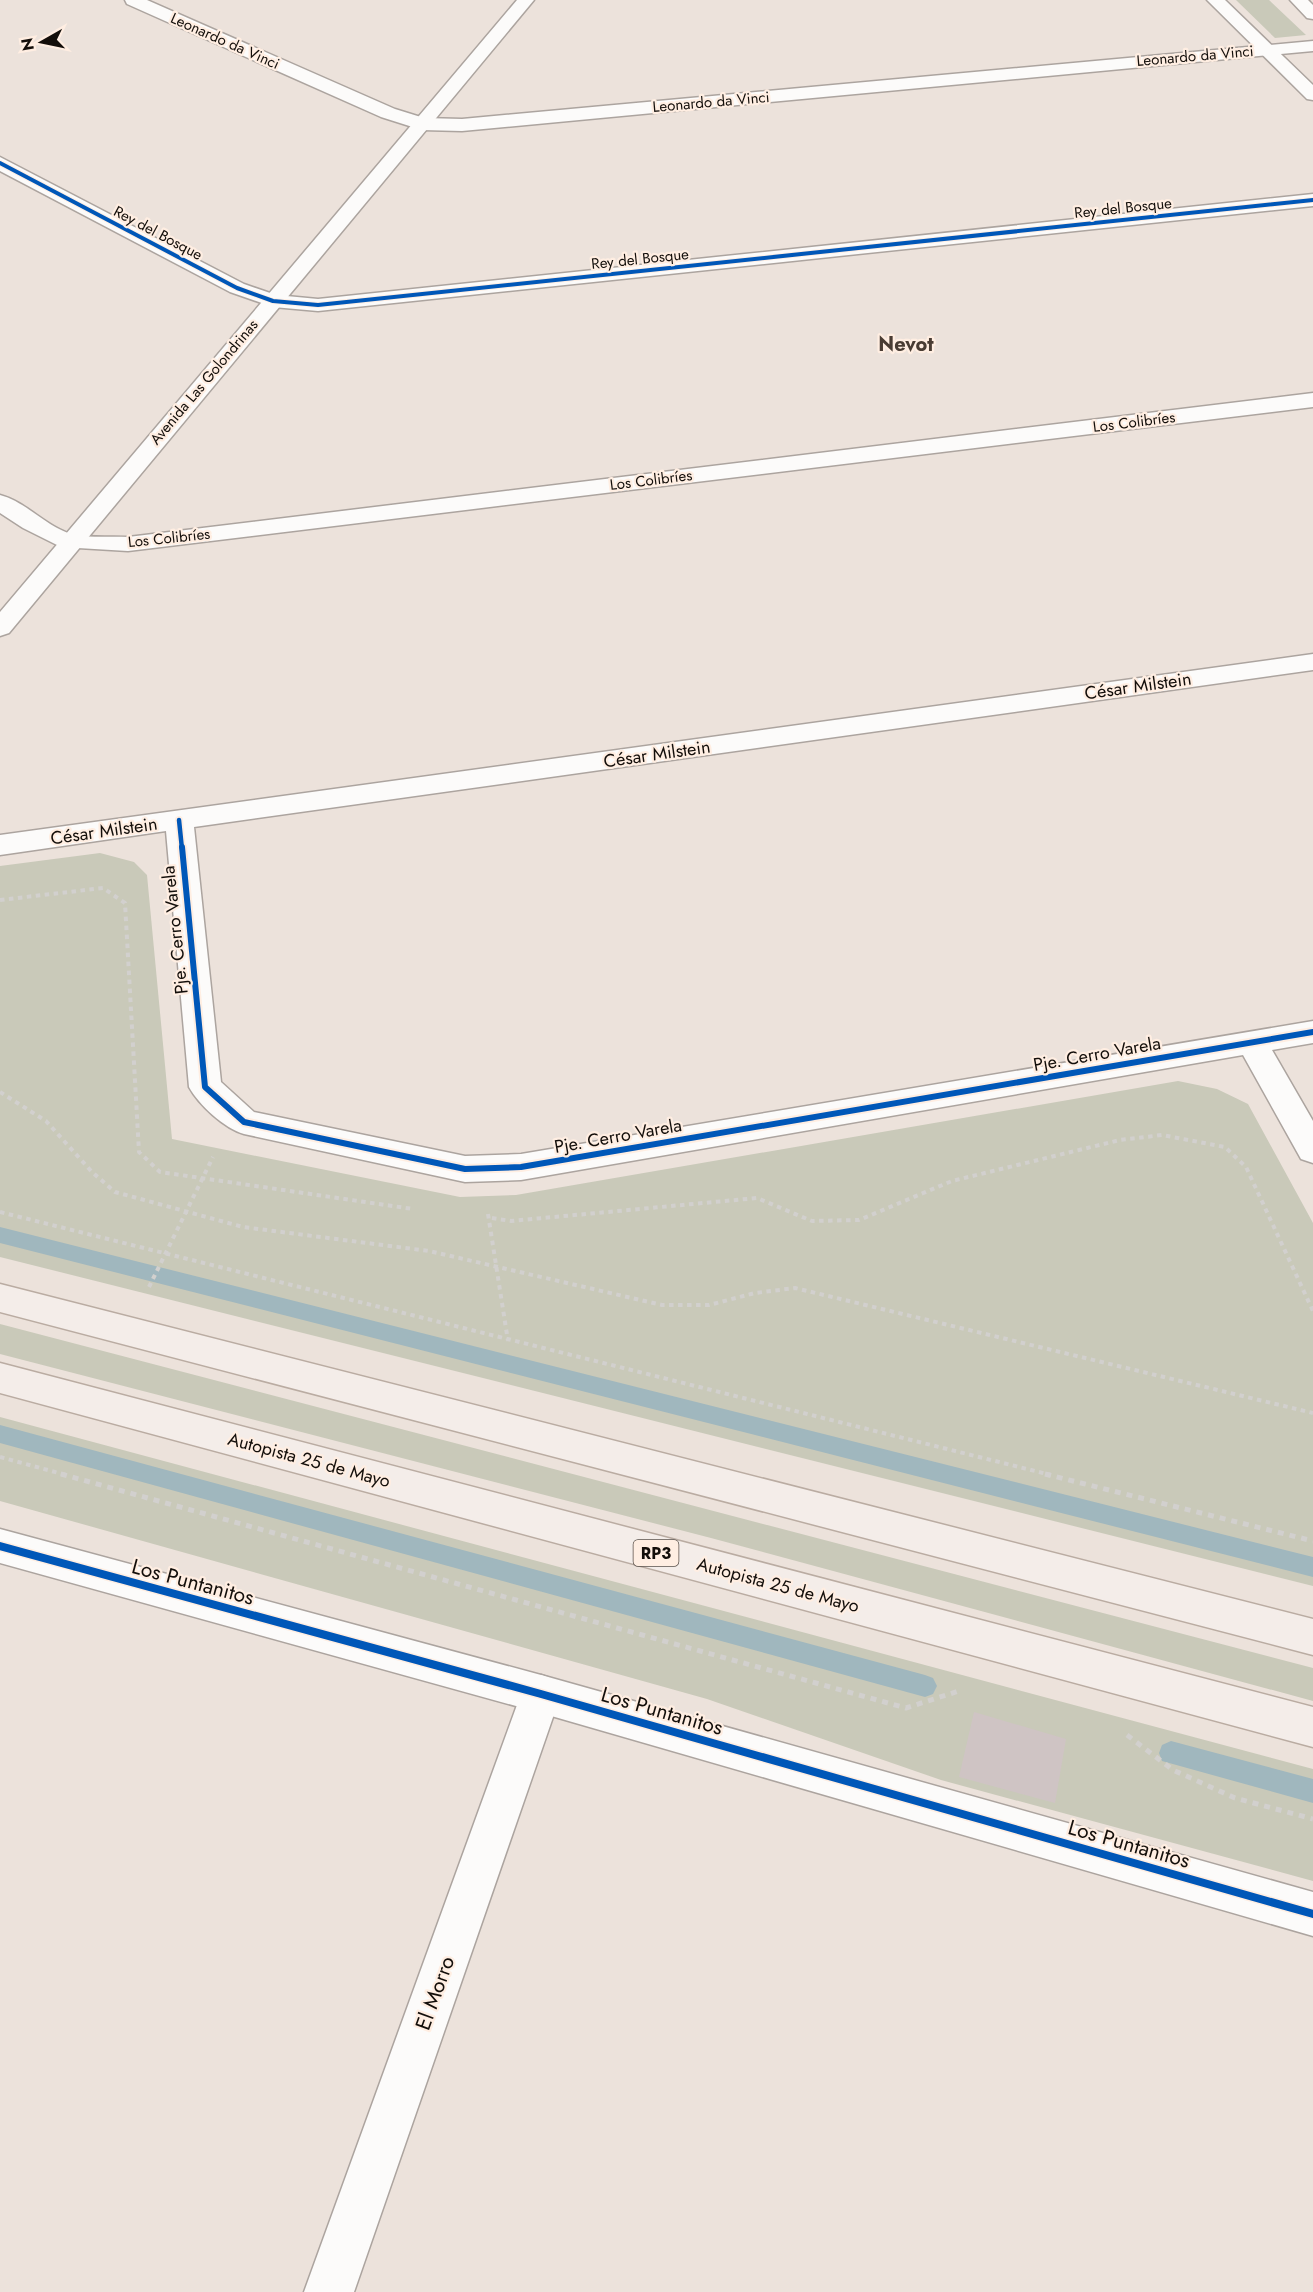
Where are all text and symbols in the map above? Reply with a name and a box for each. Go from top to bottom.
street label: Leonardo da Vinci [167,7,283,75]
north arrow [12,12,72,72]
text: N [15,36,40,52]
street label: Leonardo da Vinci [1136,40,1254,72]
street label: Leonardo da Vinci [652,86,770,118]
street label: Rey del Bosque [1073,192,1173,224]
street label: Rey del Bosque [110,200,207,266]
street label: Rey del Bosque [590,243,690,275]
street label: Avenida Las Golondrinas [145,314,263,450]
district label: Nevot [878,330,934,359]
street label: Los Colibríes [1092,406,1176,438]
street label: Los Colibríes [609,464,693,496]
street label: Los Colibríes [127,523,211,553]
street label: César Milstein [1083,666,1193,706]
street label: César Milstein [602,734,712,774]
street label: César Milstein [49,811,159,851]
street label: Pje. Cerro Varela [155,864,195,996]
street label: Pje. Cerro Varela [1031,1030,1163,1078]
street label: Pje. Cerro Varela [552,1112,684,1160]
street label: Autopista 25 de Mayo [225,1426,393,1494]
road number: RP3 [634,1540,678,1566]
street label: Los Puntanitos [129,1551,257,1613]
street label: Autopista 25 de Mayo [694,1551,862,1619]
street label: Los Puntanitos [598,1679,726,1743]
street label: Los Puntanitos [1065,1812,1193,1876]
street label: El Morro [408,1952,462,2034]

